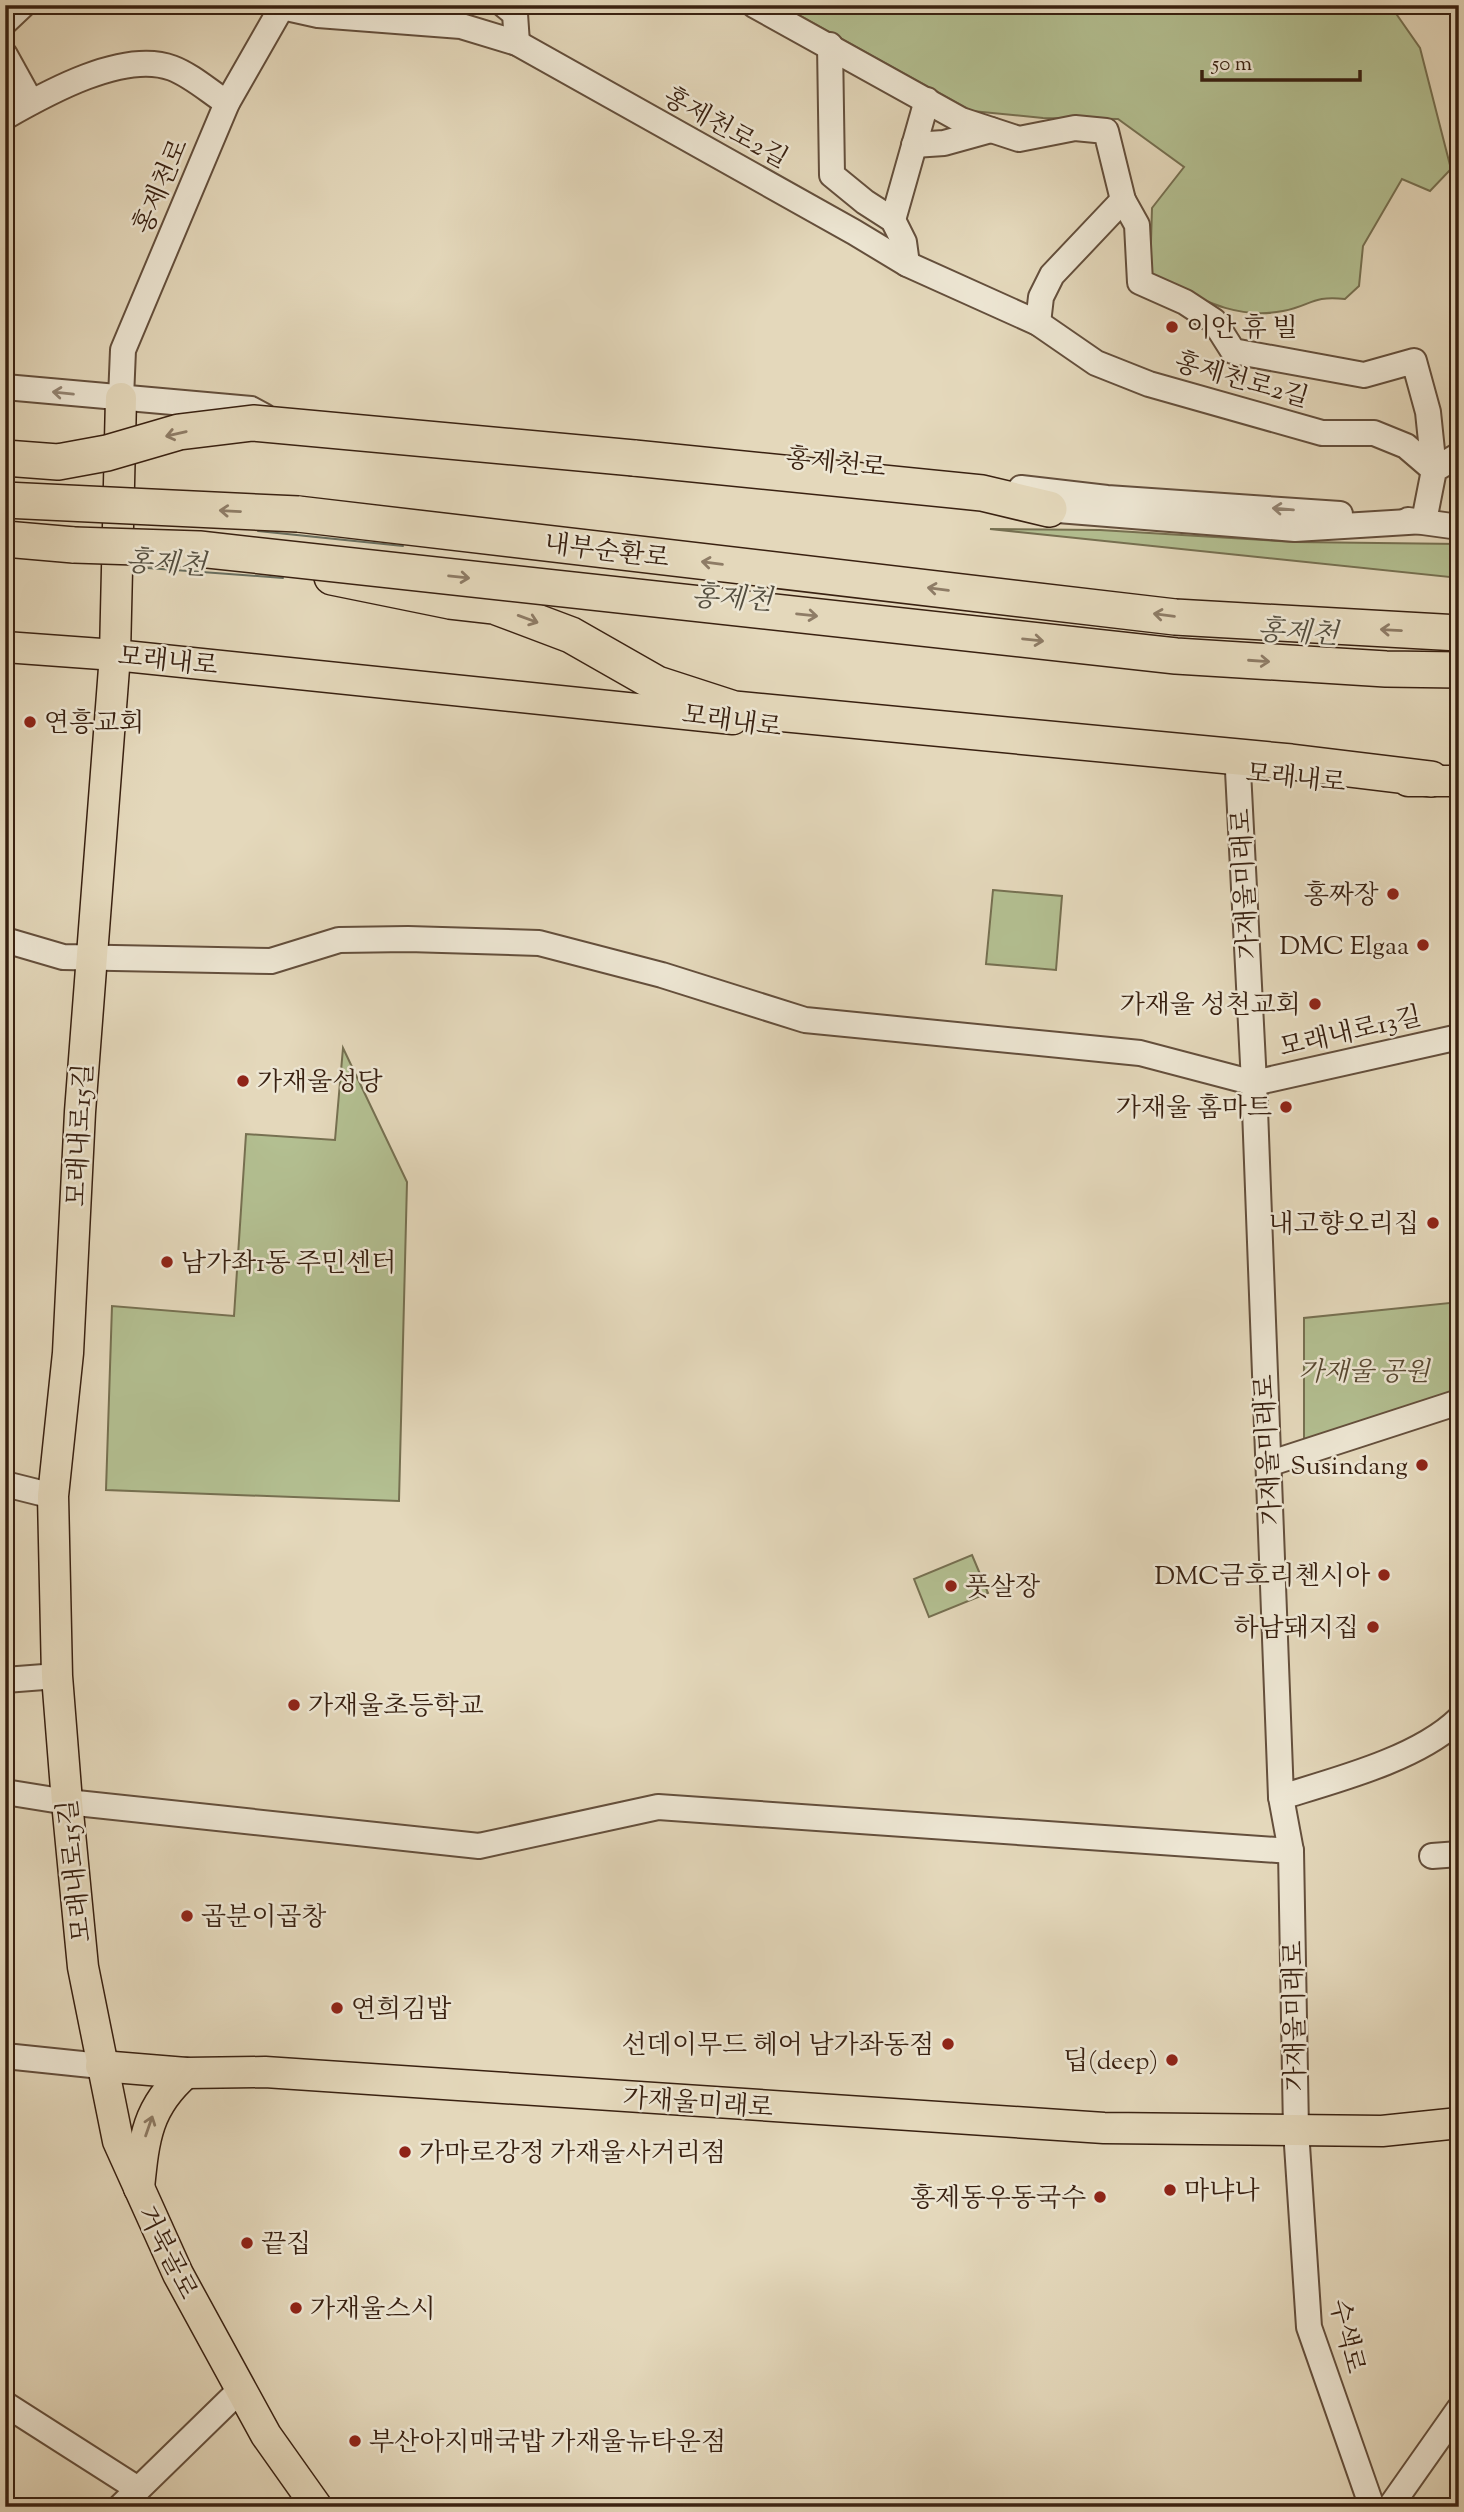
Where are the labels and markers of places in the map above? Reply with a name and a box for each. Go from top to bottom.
place label: 이안 휴 빌 [1186,311,1298,348]
marker: 이안 휴 빌 [1164,319,1180,335]
place label: 연흥교회 [44,706,144,743]
marker: 연흥교회 [22,714,38,730]
place label: 홍짜장 [1304,878,1379,915]
marker: 홍짜장 [1385,886,1401,902]
place label: DMC Elgaa [1279,929,1409,966]
marker: DMC Elgaa [1415,937,1431,953]
place label: 가재울 성천교회 [1120,988,1301,1025]
marker: 가재울 성천교회 [1307,996,1323,1012]
place label: 가재울성당 [257,1065,383,1102]
marker: 가재울성당 [235,1073,251,1089]
place label: 가재울 홈마트 [1116,1091,1272,1128]
marker: 가재울 홈마트 [1278,1099,1294,1115]
place label: 내고향오리집 [1268,1207,1419,1244]
marker: 내고향오리집 [1425,1215,1441,1231]
place label: 남가좌1동 주민센터 [181,1246,396,1283]
marker: 남가좌1동 주민센터 [159,1254,175,1270]
place label: Susindang [1290,1449,1408,1486]
marker: Susindang [1414,1457,1430,1473]
place label: DMC금호리첸시아 [1155,1559,1371,1596]
marker: DMC금호리첸시아 [1376,1567,1392,1583]
place label: 풋살장 [965,1570,1040,1607]
marker: 풋살장 [943,1578,959,1594]
place label: 하남돼지집 [1233,1611,1359,1648]
marker: 하남돼지집 [1365,1619,1381,1635]
place label: 가재울초등학교 [308,1689,484,1726]
marker: 가재울초등학교 [286,1697,302,1713]
place label: 곱분이곱창 [201,1900,327,1937]
marker: 곱분이곱창 [179,1908,195,1924]
place label: 연희김밥 [351,1992,451,2029]
marker: 연희김밥 [329,2000,345,2016]
place label: 선데이무드 헤어 남가좌동점 [622,2028,934,2065]
marker: 선데이무드 헤어 남가좌동점 [940,2036,956,2052]
place label: 딥(deep) [1063,2044,1158,2081]
marker: 딥(deep) [1164,2052,1180,2068]
place label: 가마로강정 가재울사거리점 [419,2136,726,2173]
marker: 가마로강정 가재울사거리점 [397,2144,413,2160]
place label: 마냐나 [1184,2174,1260,2211]
place label: 홍제동우동국수 [910,2181,1086,2218]
marker: 마냐나 [1162,2182,1178,2198]
marker: 홍제동우동국수 [1092,2189,1108,2205]
place label: 끝집 [261,2227,311,2264]
marker: 끝집 [239,2235,255,2251]
place label: 가재울스시 [310,2292,436,2329]
marker: 가재울스시 [288,2300,304,2316]
place label: 부산아지매국밥 가재울뉴타운점 [369,2425,726,2462]
marker: 부산아지매국밥 가재울뉴타운점 [347,2433,363,2449]

